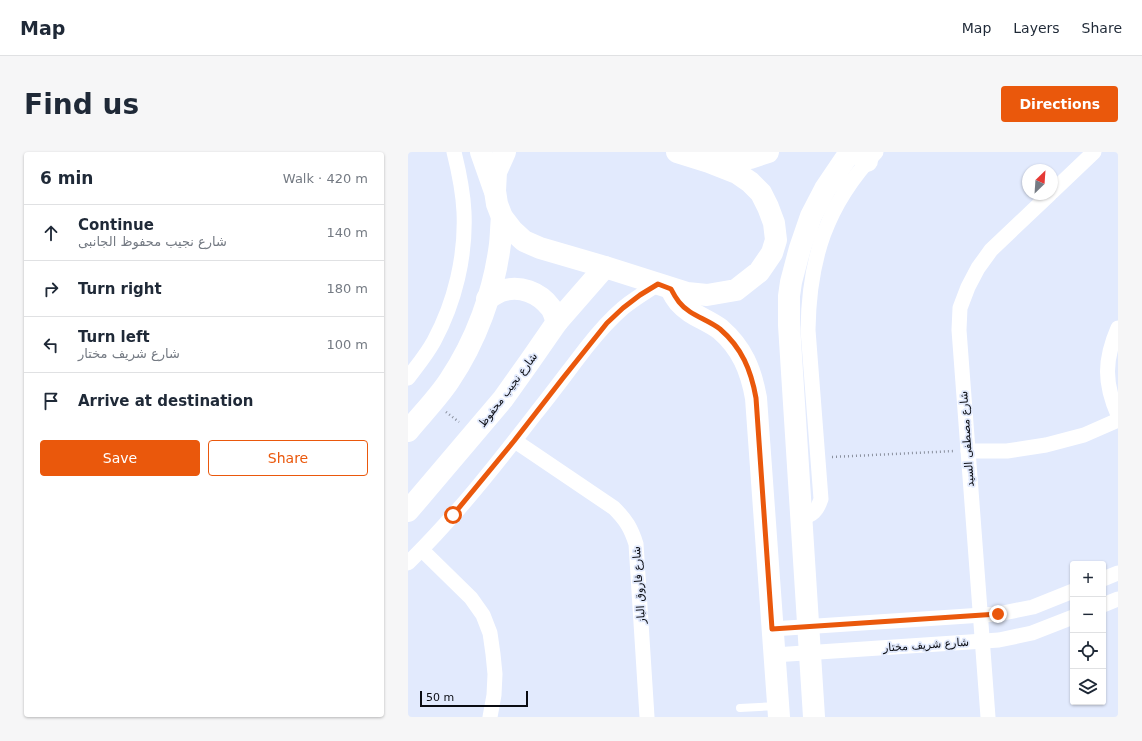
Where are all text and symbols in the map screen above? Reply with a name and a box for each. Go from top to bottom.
text: Map [20,17,65,39]
text: Map [962,20,991,36]
text: Layers [1013,20,1060,36]
text: Share [1082,20,1122,36]
button: Directions [1001,86,1118,122]
text: Find us [24,88,139,121]
north arrow [1022,164,1058,200]
text: 6 min [40,168,93,188]
text: Walk · 420 m [283,171,368,186]
text: Continue [78,216,154,234]
icon: ahead [40,222,62,244]
text: 140 m [326,225,368,240]
text: شارع نجيب محفوظ الجانبى [78,234,227,249]
icon: right [40,278,62,300]
text: Turn right [78,280,162,298]
text: 180 m [326,281,368,296]
text: Turn left [78,328,150,346]
icon: left [40,334,62,356]
text: 100 m [326,337,368,352]
text: شارع شريف مختار [78,346,180,361]
street label: شارع نجيب محفوظ [476,350,540,430]
icon: arrive [40,390,62,412]
street label: شارع مصطفى السيد [957,391,977,487]
text: Arrive at destination [78,392,253,410]
button: Save [40,440,200,476]
button: Share [208,440,368,476]
route start [444,506,462,524]
street label: شارع فاروق الباز [630,546,648,625]
map controls [1070,561,1106,705]
button: + [1070,561,1106,597]
button: − [1070,597,1106,633]
route end [989,605,1007,623]
button: locate [1070,633,1106,669]
street label: شارع شريف مختار [882,636,969,655]
button: layers [1070,669,1106,705]
scale bar [420,689,528,708]
text: 50 m [426,691,454,704]

